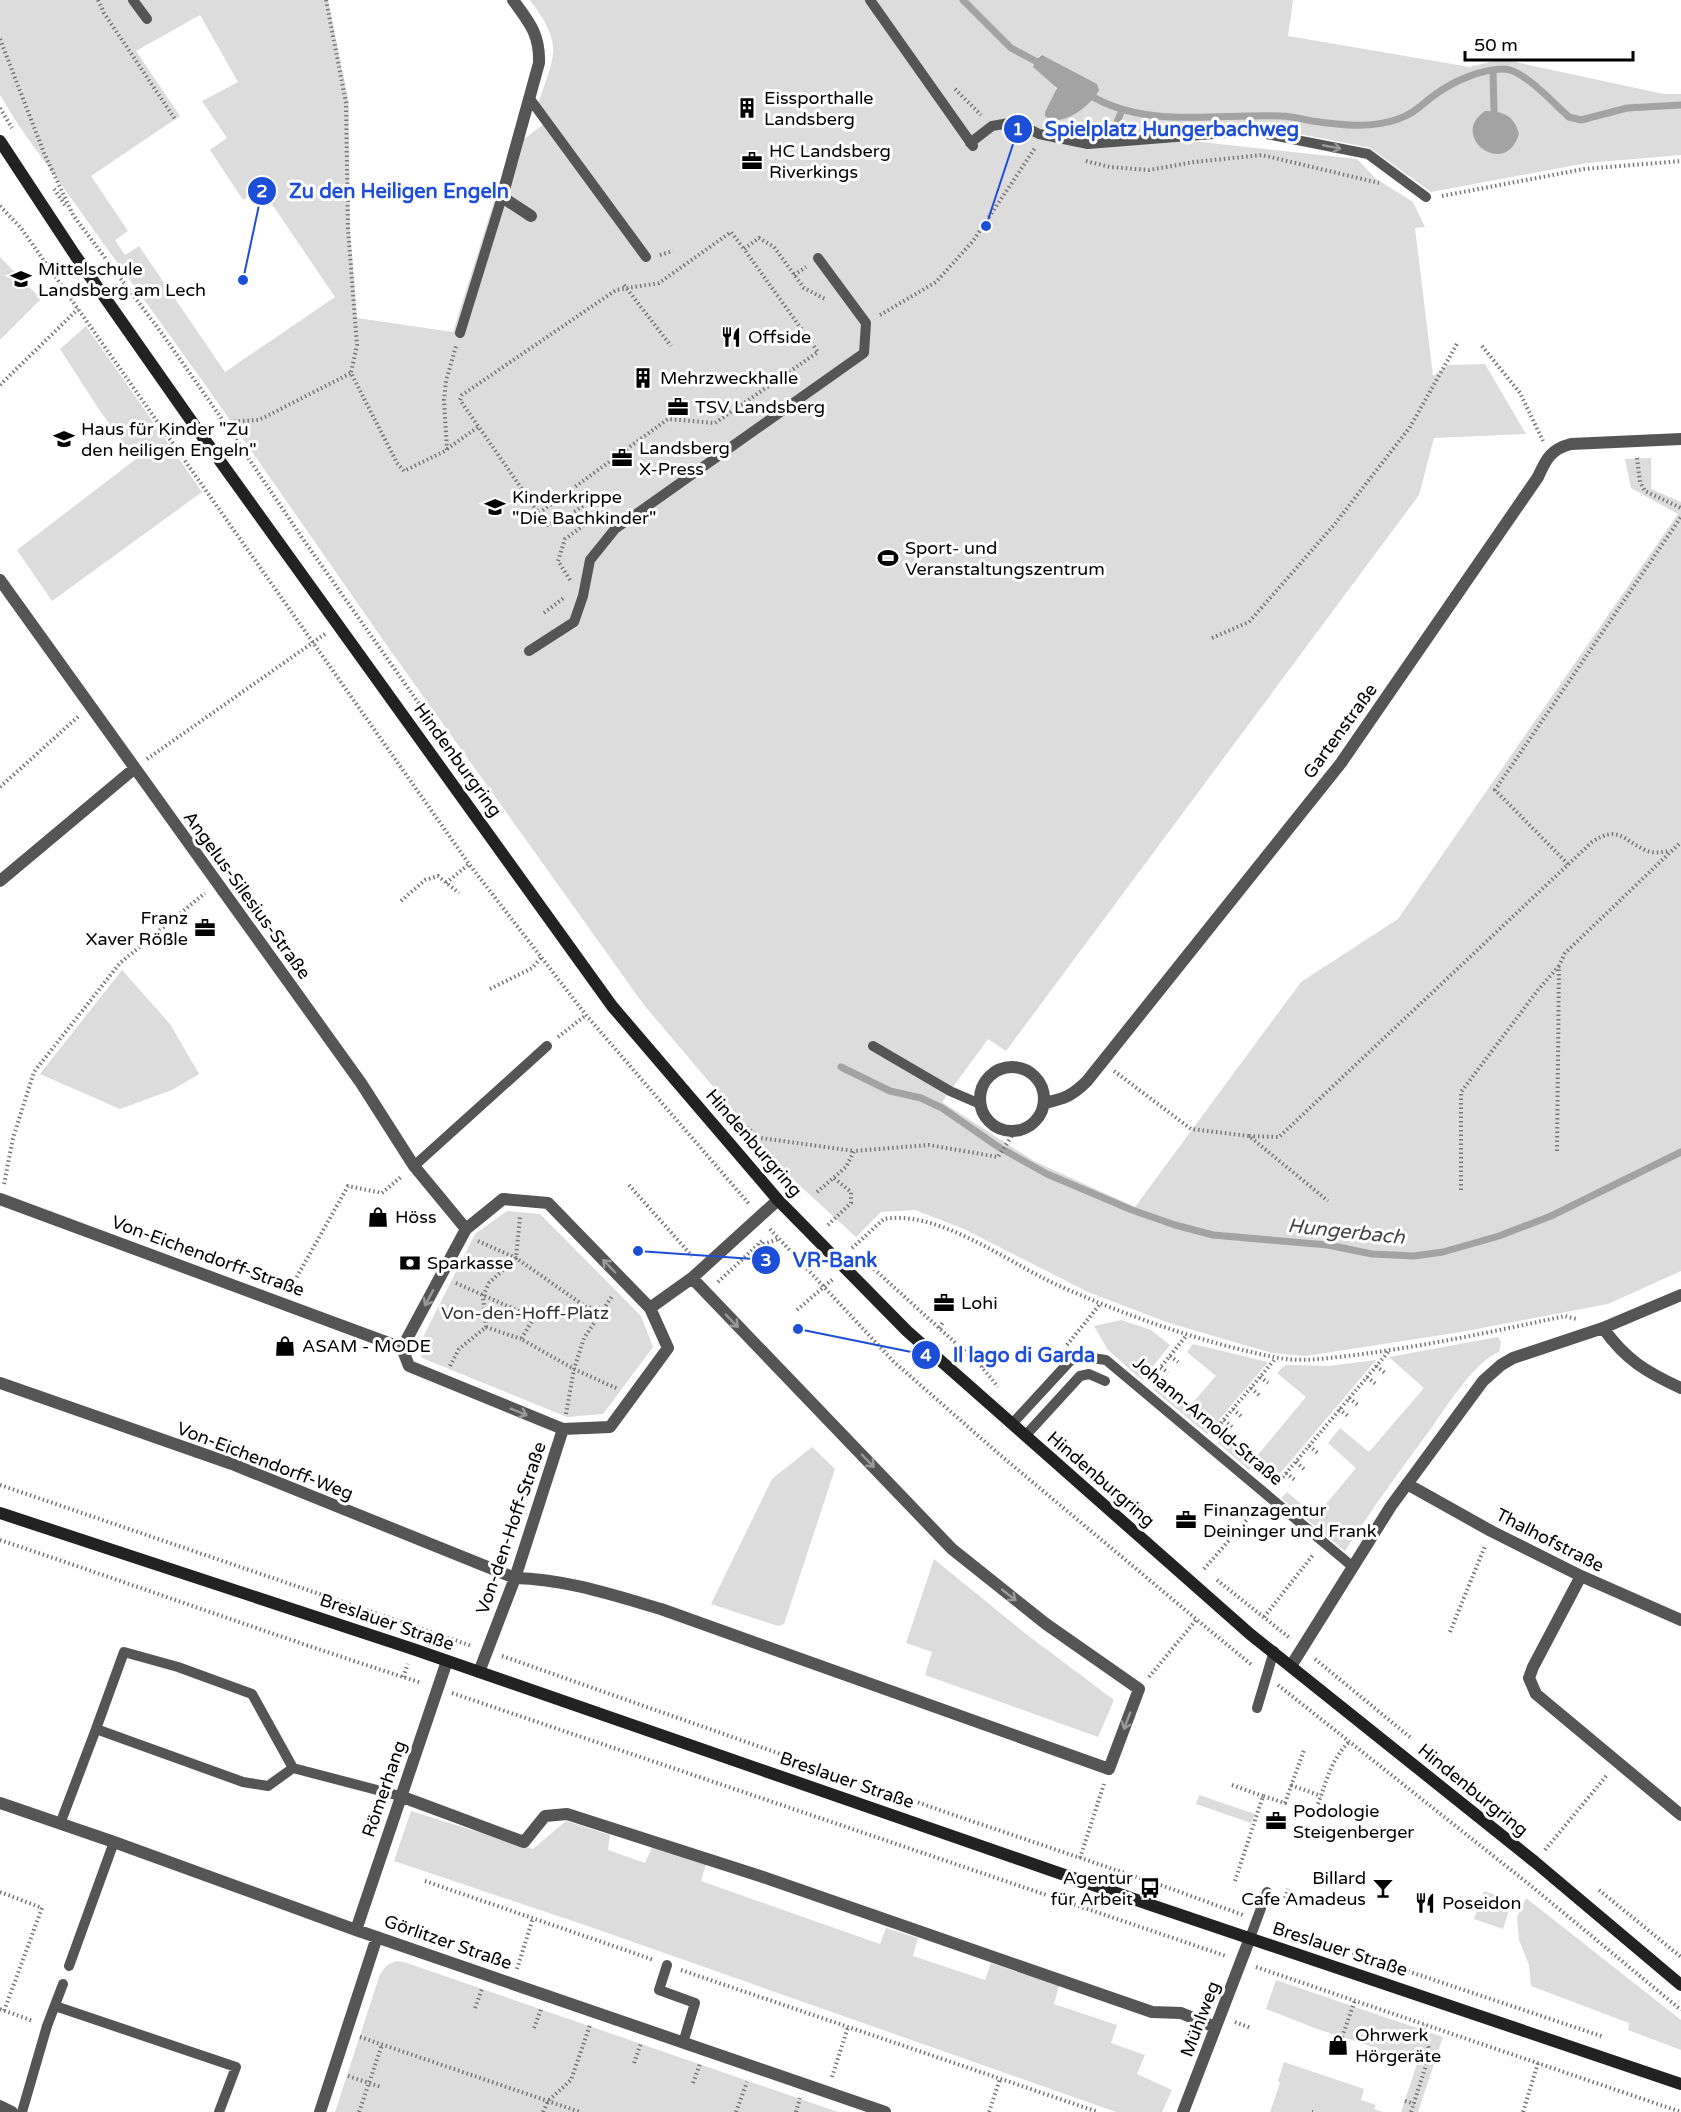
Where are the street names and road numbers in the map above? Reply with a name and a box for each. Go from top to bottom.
street label: Gartenstraße [1298,679,1382,783]
street label: Hindenburgring [409,699,507,821]
street label: Angelus-Silesius-Straße [179,807,315,983]
street label: Hindenburgring [701,1085,807,1201]
street label: Von-Eichendorff-Straße [109,1211,307,1301]
street label: Johann-Arnold-Straße [1129,1352,1287,1490]
street label: Von-Eichendorff-Weg [174,1417,356,1505]
street label: Hindenburgring [1043,1426,1159,1532]
street label: Von-den-Hoff-Straße [471,1439,551,1617]
street label: Thalhofstraße [1492,1503,1608,1577]
street label: Breslauer Straße [317,1589,457,1655]
street label: Römerhang [357,1738,411,1840]
street label: Hindenburgring [1413,1739,1533,1841]
street label: Breslauer Straße [777,1747,917,1813]
street label: Görlitzer Straße [381,1910,515,1974]
street label: Breslauer Straße [1270,1917,1410,1981]
street label: Mühlweg [1176,1978,1224,2060]

